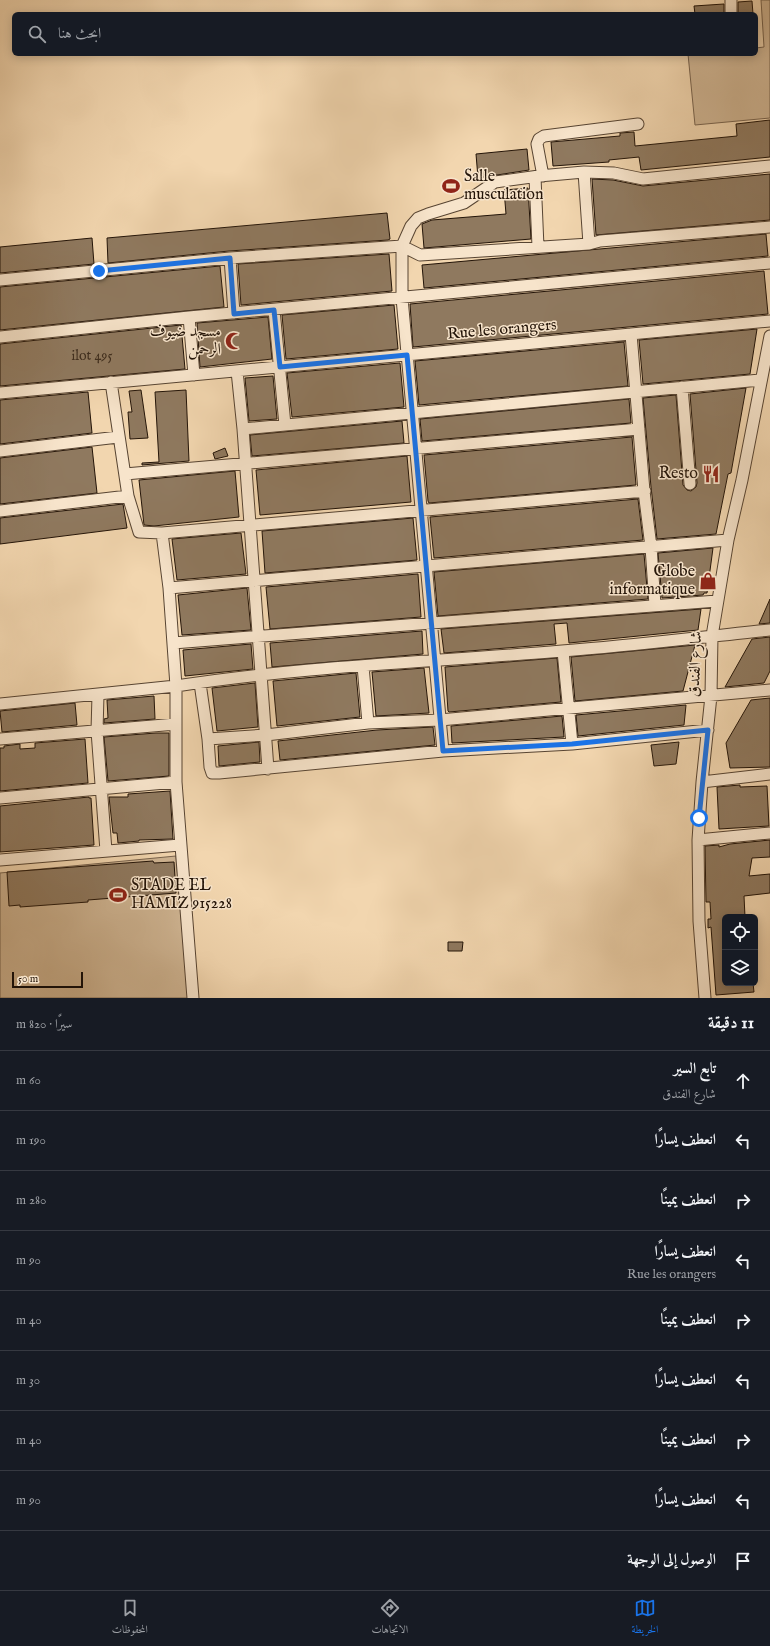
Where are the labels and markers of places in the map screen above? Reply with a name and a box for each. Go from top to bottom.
place label: Salle musculation [464,167,544,205]
sports icon: Salle musculation [441,176,461,196]
place label: مسجد ضيوف الرحمٰن [150,322,221,360]
mosque icon: مسجد ضيوف الرحمٰن [224,331,244,351]
place label: Resto [659,464,698,484]
restaurant icon: Resto [701,464,721,484]
place label: Globe informatique [610,562,695,600]
shop icon: Globe informatique [698,571,718,591]
place label: STADE EL HAMIZ 915228 [131,876,232,914]
sports icon: STADE EL HAMIZ 915228 [108,885,128,905]

